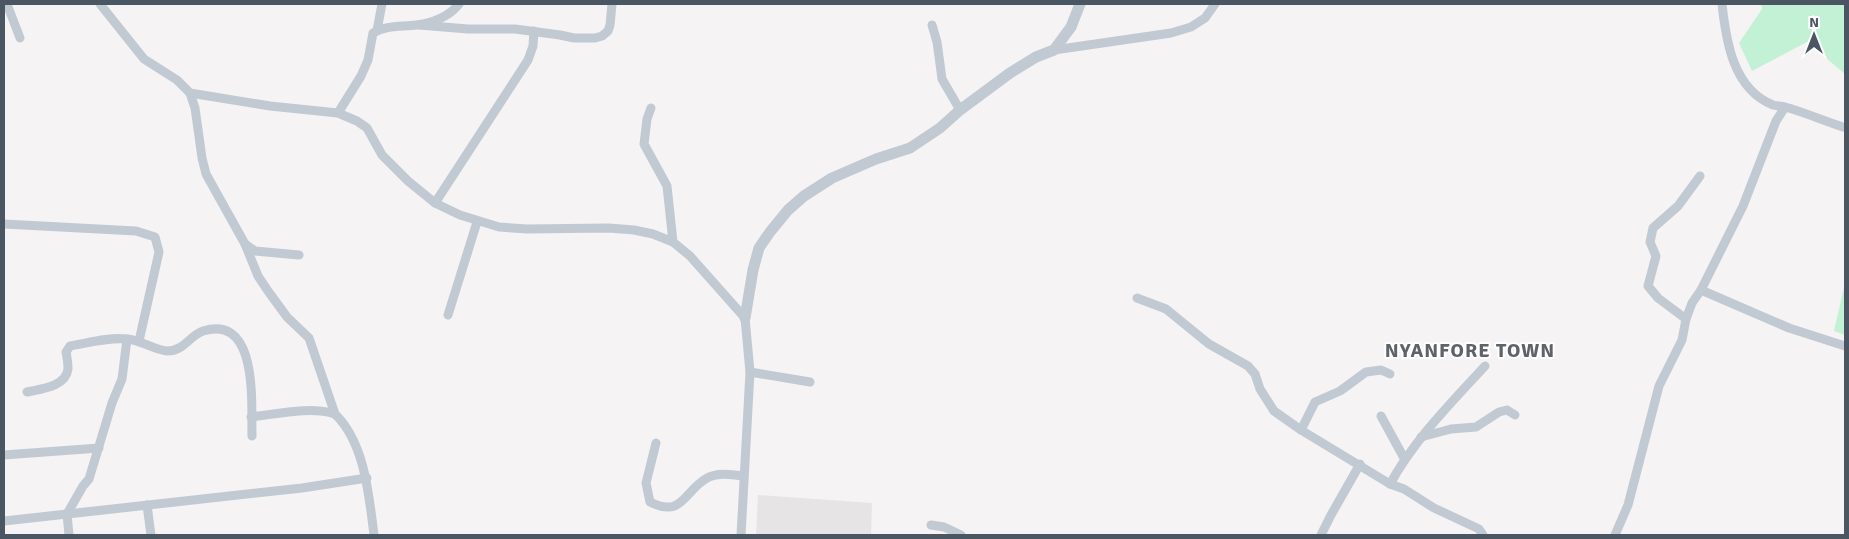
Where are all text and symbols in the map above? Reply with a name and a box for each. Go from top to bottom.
north arrow [1789,10,1839,60]
text: N [1809,14,1819,31]
district label: NYANFORE TOWN [1385,338,1555,363]

